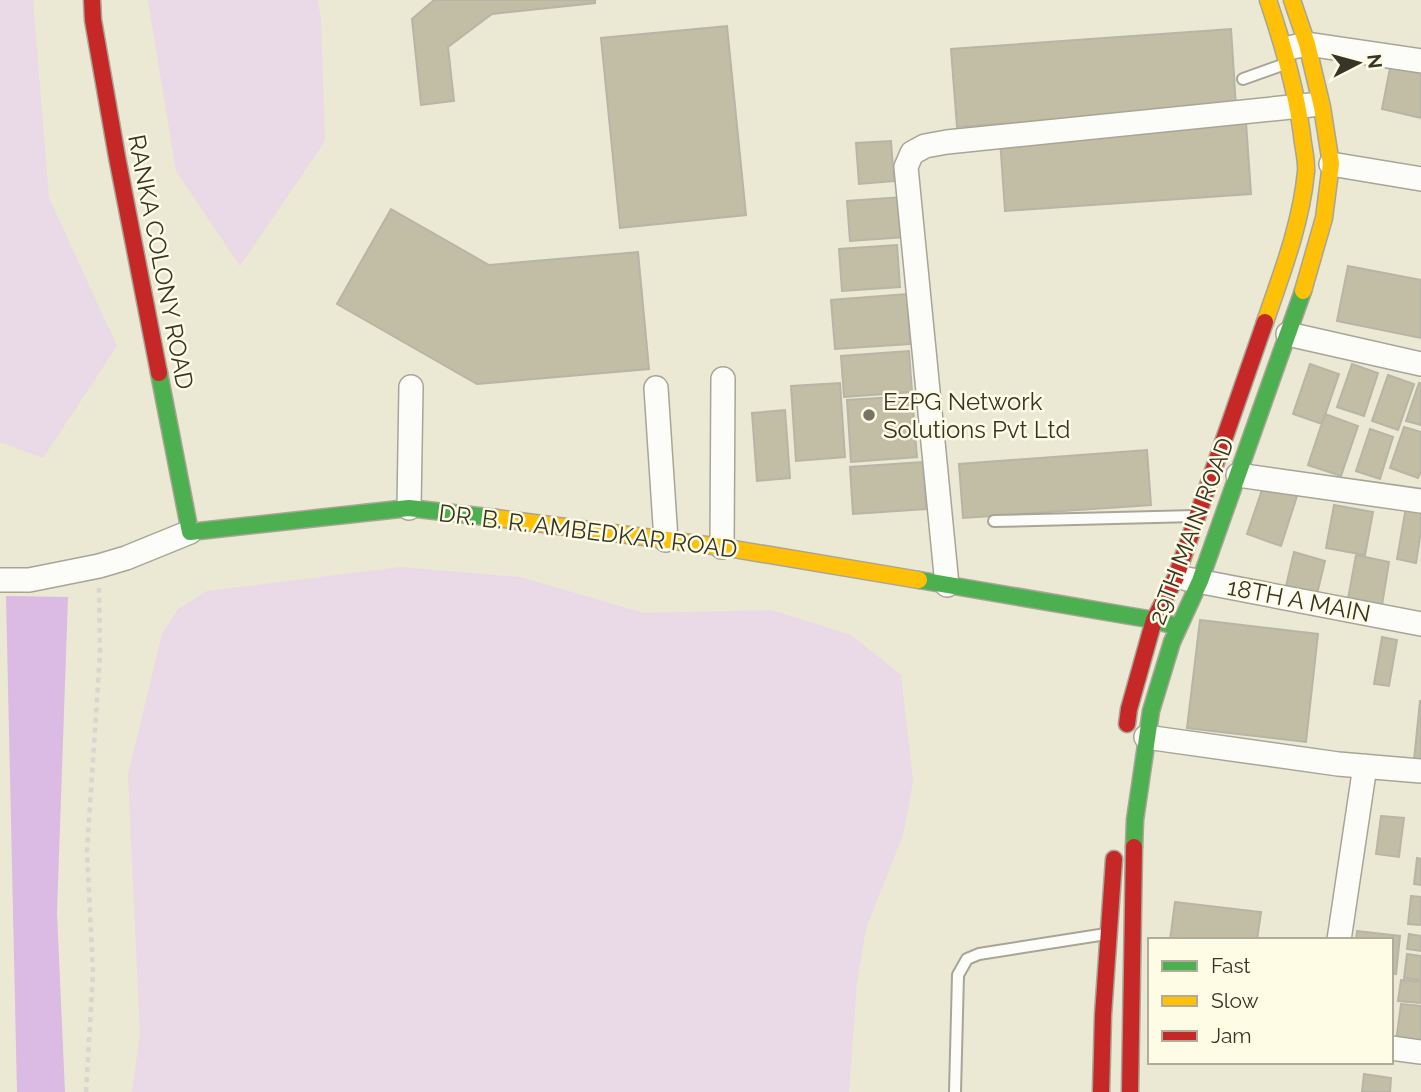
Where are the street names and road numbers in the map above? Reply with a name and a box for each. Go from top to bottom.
street label: RANKA COLONY ROAD [122,132,200,392]
street label: 29TH MAIN ROAD [1142,434,1240,628]
street label: DR. B. R. AMBEDKAR ROAD [437,498,739,564]
street label: 18TH A MAIN [1225,572,1373,628]

